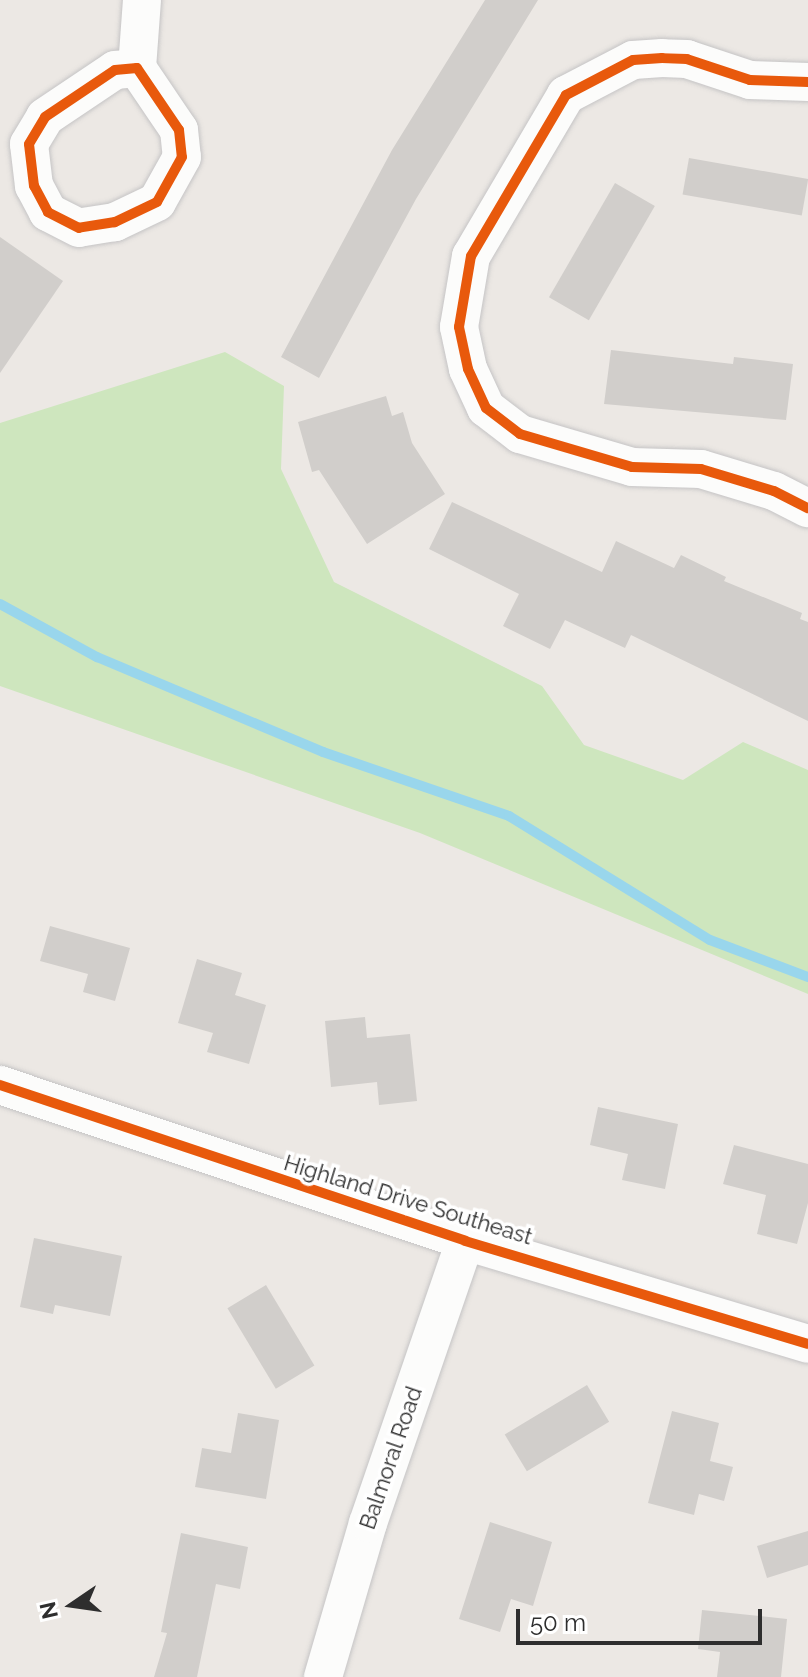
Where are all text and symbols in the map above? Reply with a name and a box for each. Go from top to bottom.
street label: Highland Drive Southeast [281,1150,535,1250]
street label: Balmoral Road [354,1383,428,1533]
north arrow [32,1565,112,1645]
scale bar [520,1593,766,1643]
text: N [34,1599,63,1622]
text: 50 m [530,1608,586,1637]

